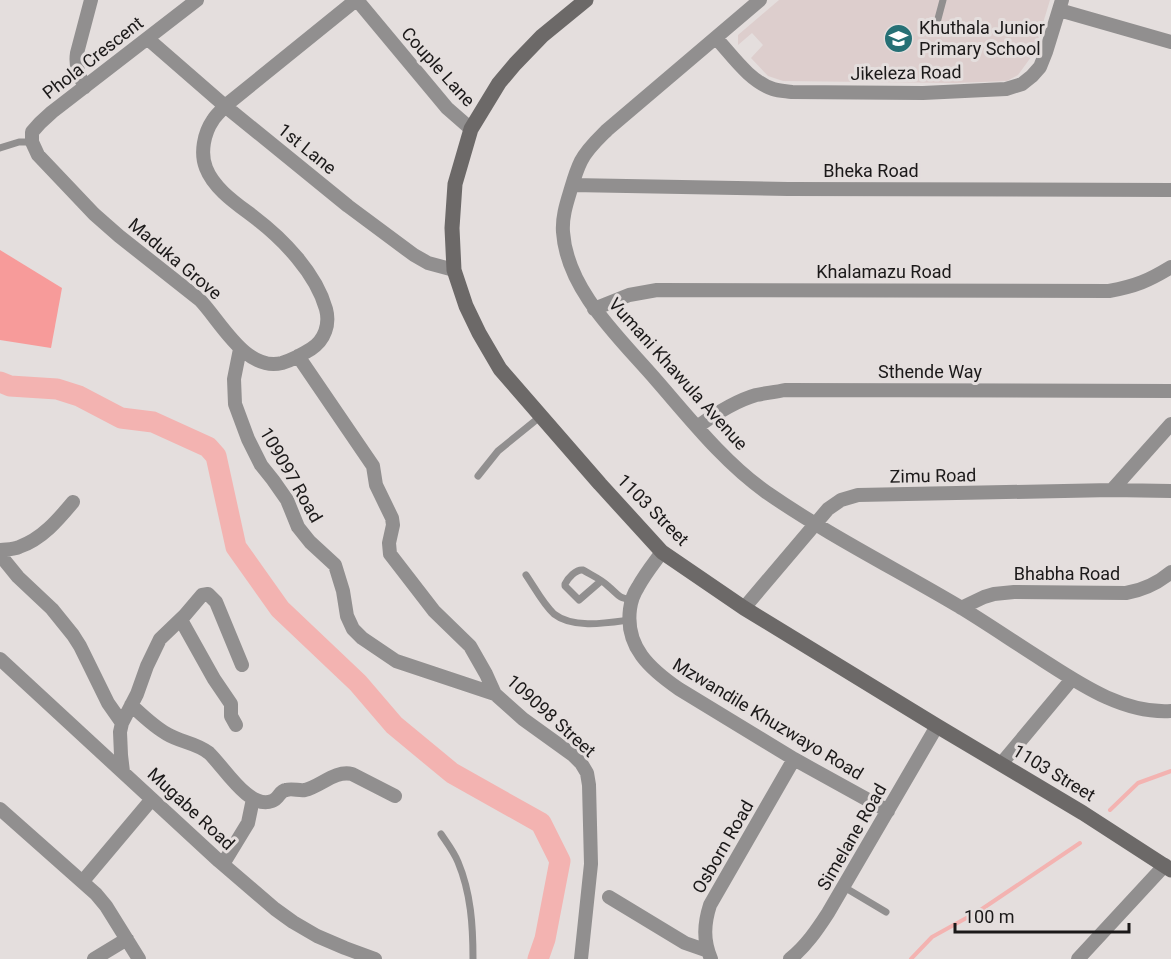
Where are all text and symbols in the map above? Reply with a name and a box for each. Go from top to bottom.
street label: Phola Crescent [38,12,147,103]
place label: Khuthala Junior Primary School [919,17,1045,59]
school or university icon: Khuthala Junior Primary School [882,22,914,54]
street label: Couple Lane [397,23,479,111]
street label: Jikeleza Road [850,61,962,84]
street label: 1st Lane [274,119,341,178]
street label: Bheka Road [823,160,919,181]
street label: Maduka Grove [124,213,226,304]
street label: Khalamazu Road [816,261,952,282]
street label: Vumani Khawula Avenue [605,293,752,454]
street label: Sthende Way [878,361,982,382]
street label: 109097 Road [256,423,327,526]
street label: Zimu Road [889,464,976,487]
street label: 1103 Street [613,470,694,550]
street label: Bhabha Road [1014,563,1120,584]
street label: Mzwandile Khuzwayo Road [669,653,867,784]
street label: 109098 Street [502,670,600,761]
street label: 1103 Street [1009,740,1099,805]
street label: Mugabe Road [144,763,239,854]
street label: Simelane Road [813,780,891,894]
street label: Osborn Road [688,797,758,897]
scale bar [955,896,1129,934]
text: 100 m [964,906,1015,927]

